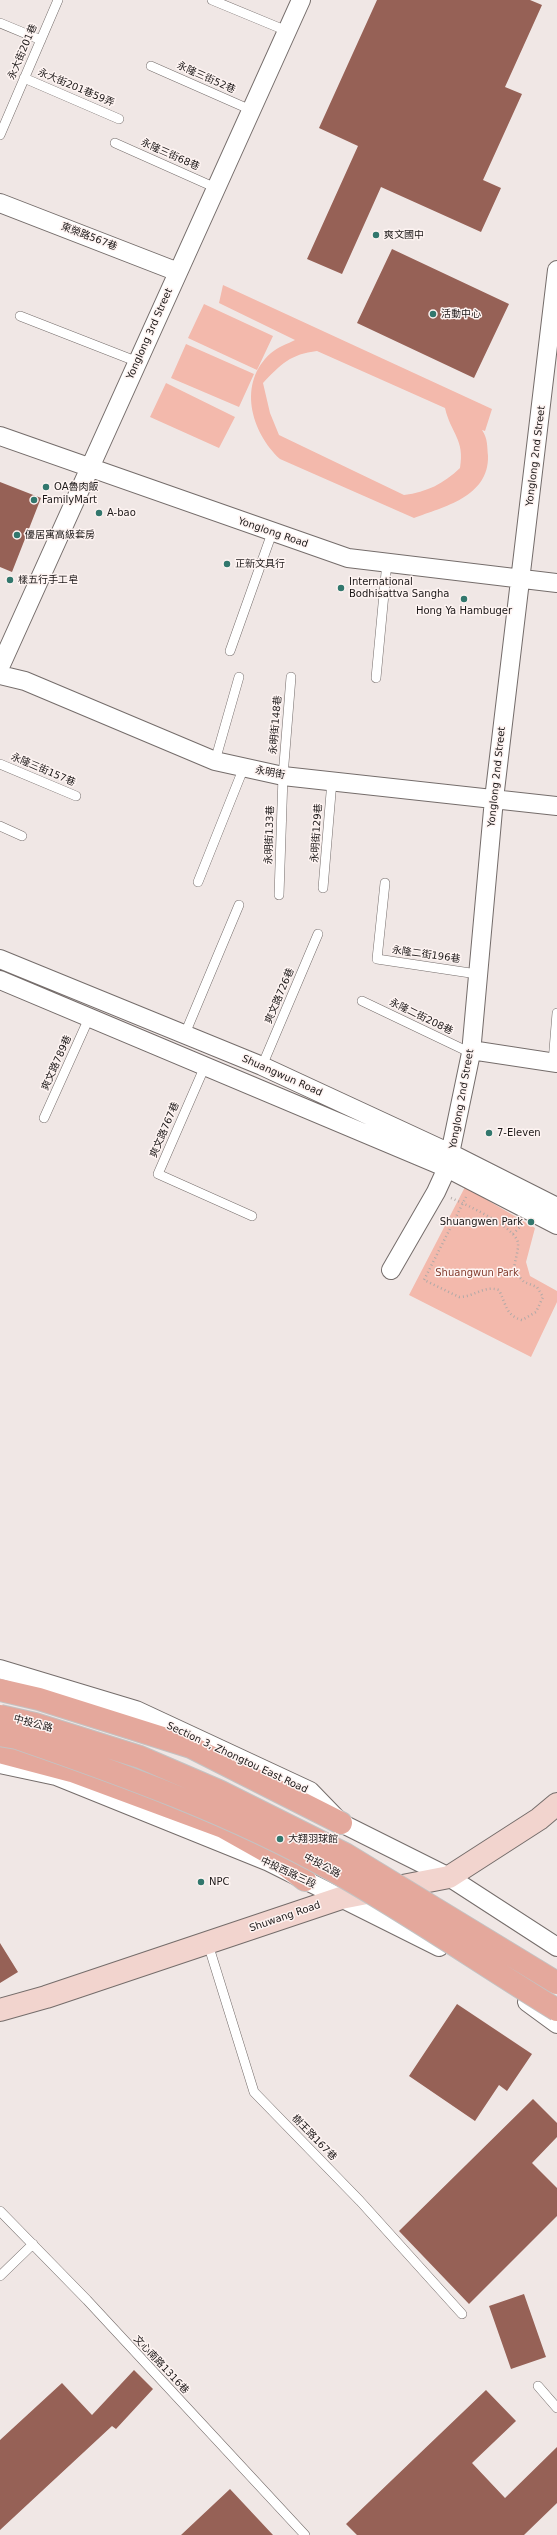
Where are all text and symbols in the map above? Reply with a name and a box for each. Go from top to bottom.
street label: 永大街201巷 [6,22,40,82]
street label: 永隆三街52巷 [175,60,237,96]
street label: 永大街201巷59弄 [36,66,116,110]
street label: 永隆三街68巷 [139,137,201,173]
street label: 東榮路567巷 [59,221,119,253]
place label: 爽文國中 [384,229,424,241]
marker: 爽文國中 [371,230,381,240]
street label: Yonglong 3rd Street [124,287,176,381]
place label: 活動中心 [441,308,481,320]
marker: 活動中心 [428,309,438,319]
street label: Yonglong 2nd Street [524,405,548,507]
place label: OA魯肉飯 [54,481,99,493]
marker: OA魯肉飯 [41,482,51,492]
place label: FamilyMart [42,494,97,506]
marker: FamilyMart [29,495,39,505]
place label: A-bao [107,507,136,519]
marker: A-bao [94,508,104,518]
street label: Yonglong Road [236,515,310,551]
place label: 優居寓高級套房 [25,529,95,541]
marker: 優居寓高級套房 [12,530,22,540]
place label: 正新文具行 [235,558,285,570]
marker: 正新文具行 [222,559,232,569]
place label: 樣五行手工皂 [18,574,78,586]
marker: 樣五行手工皂 [5,575,15,585]
place label: International Bodhisattva Sangha [349,576,449,600]
marker: International Bodhisattva Sangha [336,583,346,593]
marker: Hong Ya Hambuger [459,594,469,604]
place label: Hong Ya Hambuger [416,605,512,617]
street label: 永明街148巷 [267,695,285,755]
street label: Yonglong 2nd Street [486,726,508,828]
street label: 永隆三街157巷 [9,751,77,789]
street label: 永明街 [254,764,286,782]
street label: 永明街129巷 [309,803,325,863]
street label: 永明街133巷 [263,805,277,865]
street label: 永隆二街196巷 [391,944,461,966]
street label: 爽文路726巷 [263,966,297,1026]
street label: 永隆二街208巷 [387,996,455,1038]
street label: 爽文路789巷 [40,1034,74,1092]
street label: Yonglong 2nd Street [447,1048,477,1150]
street label: Shuangwun Road [240,1053,324,1099]
street label: 爽文路767巷 [148,1100,182,1160]
place label: 7-Eleven [497,1127,541,1139]
marker: 7-Eleven [484,1128,494,1138]
place label: Shuangwen Park [440,1216,523,1228]
marker: Shuangwen Park [526,1217,536,1227]
park label: Shuangwun Park [435,1267,519,1279]
street label: 中投公路 [12,1713,54,1735]
street label: Section 3, Zhongtou East Road [164,1720,310,1796]
place label: 大翔羽球館 [288,1833,338,1845]
marker: 大翔羽球館 [275,1834,285,1844]
street label: 中投公路 [302,1851,342,1881]
street label: 中投西路三段 [258,1855,318,1891]
place label: NPC [209,1876,229,1888]
marker: NPC [196,1877,206,1887]
street label: Shuwang Road [248,1899,322,1935]
street label: 樹王路167巷 [289,2113,339,2163]
street label: 文心南路1316巷 [131,2333,191,2397]

